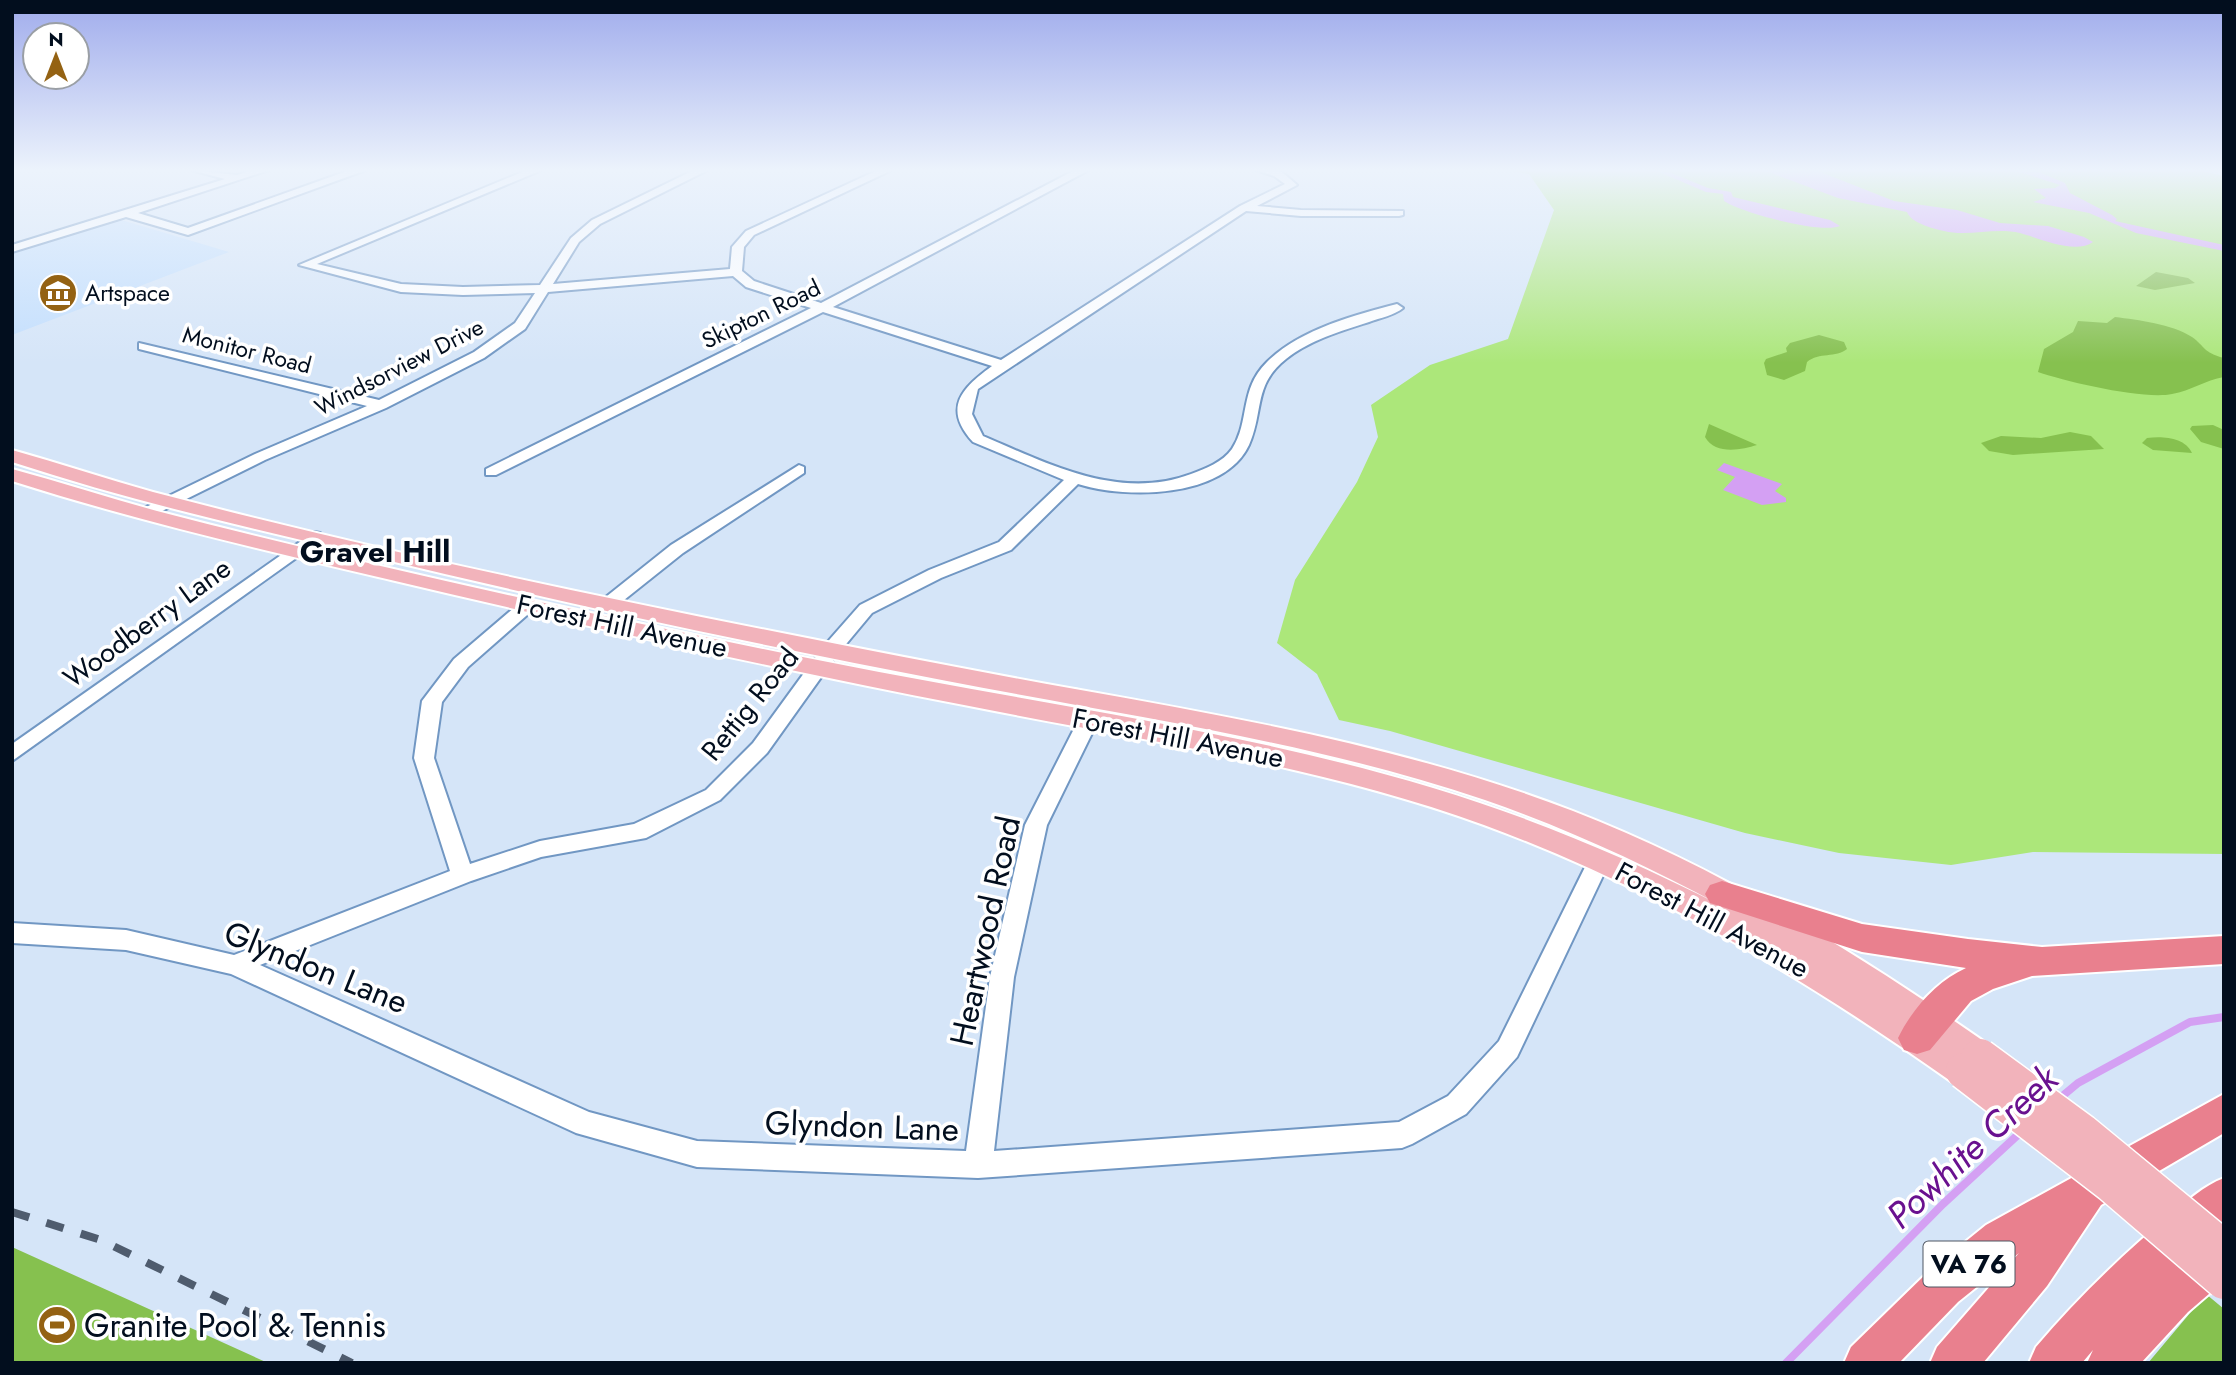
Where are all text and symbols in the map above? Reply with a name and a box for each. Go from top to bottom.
north arrow [21,21,91,91]
text: N [48,26,64,53]
street label: Skipton Road [696,271,826,357]
museum icon: Artspace [37,272,79,314]
place label: Artspace [85,276,170,310]
street label: Windsorview Drive [309,310,490,424]
street label: Monitor Road [179,318,315,382]
district label: Gravel Hill [300,530,450,573]
street label: Woodberry Lane [55,548,239,698]
street label: Forest Hill Avenue [513,584,731,668]
street label: Rettig Road [691,638,809,770]
street label: Forest Hill Avenue [1069,697,1287,779]
street label: Heartwood Road [938,812,1032,1050]
street label: Forest Hill Avenue [1608,852,1816,988]
street label: Glyndon Lane [217,909,415,1025]
water label: Powhite Creek [1874,1052,2072,1241]
street label: Glyndon Lane [764,1099,960,1153]
road number: VA 76 [1924,1242,2014,1287]
place label: Granite Pool & Tennis [84,1302,386,1349]
sports icon: Granite Pool & Tennis [36,1304,78,1346]

